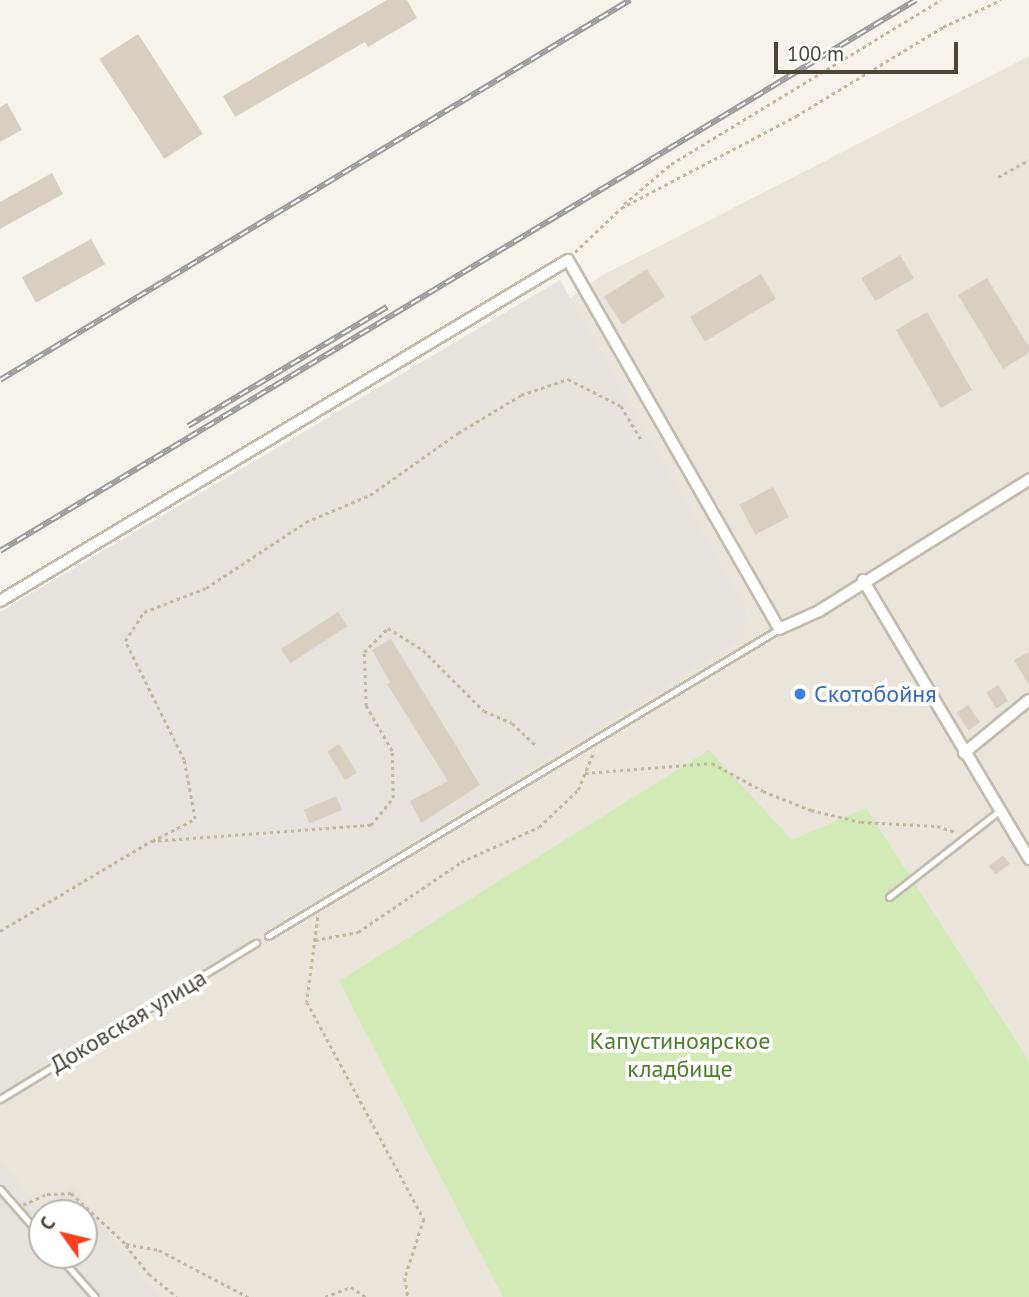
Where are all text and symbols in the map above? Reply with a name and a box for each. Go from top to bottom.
scale bar [777,28,961,72]
text: 100 m [787,40,844,67]
place label: Скотобойня [814,680,937,708]
marker: Скотобойня [792,686,808,702]
street label: Доковская улица [45,963,211,1079]
park label: Капустиноярское кладбище [590,1027,770,1083]
north arrow [28,1199,98,1269]
text: С [34,1212,60,1234]

